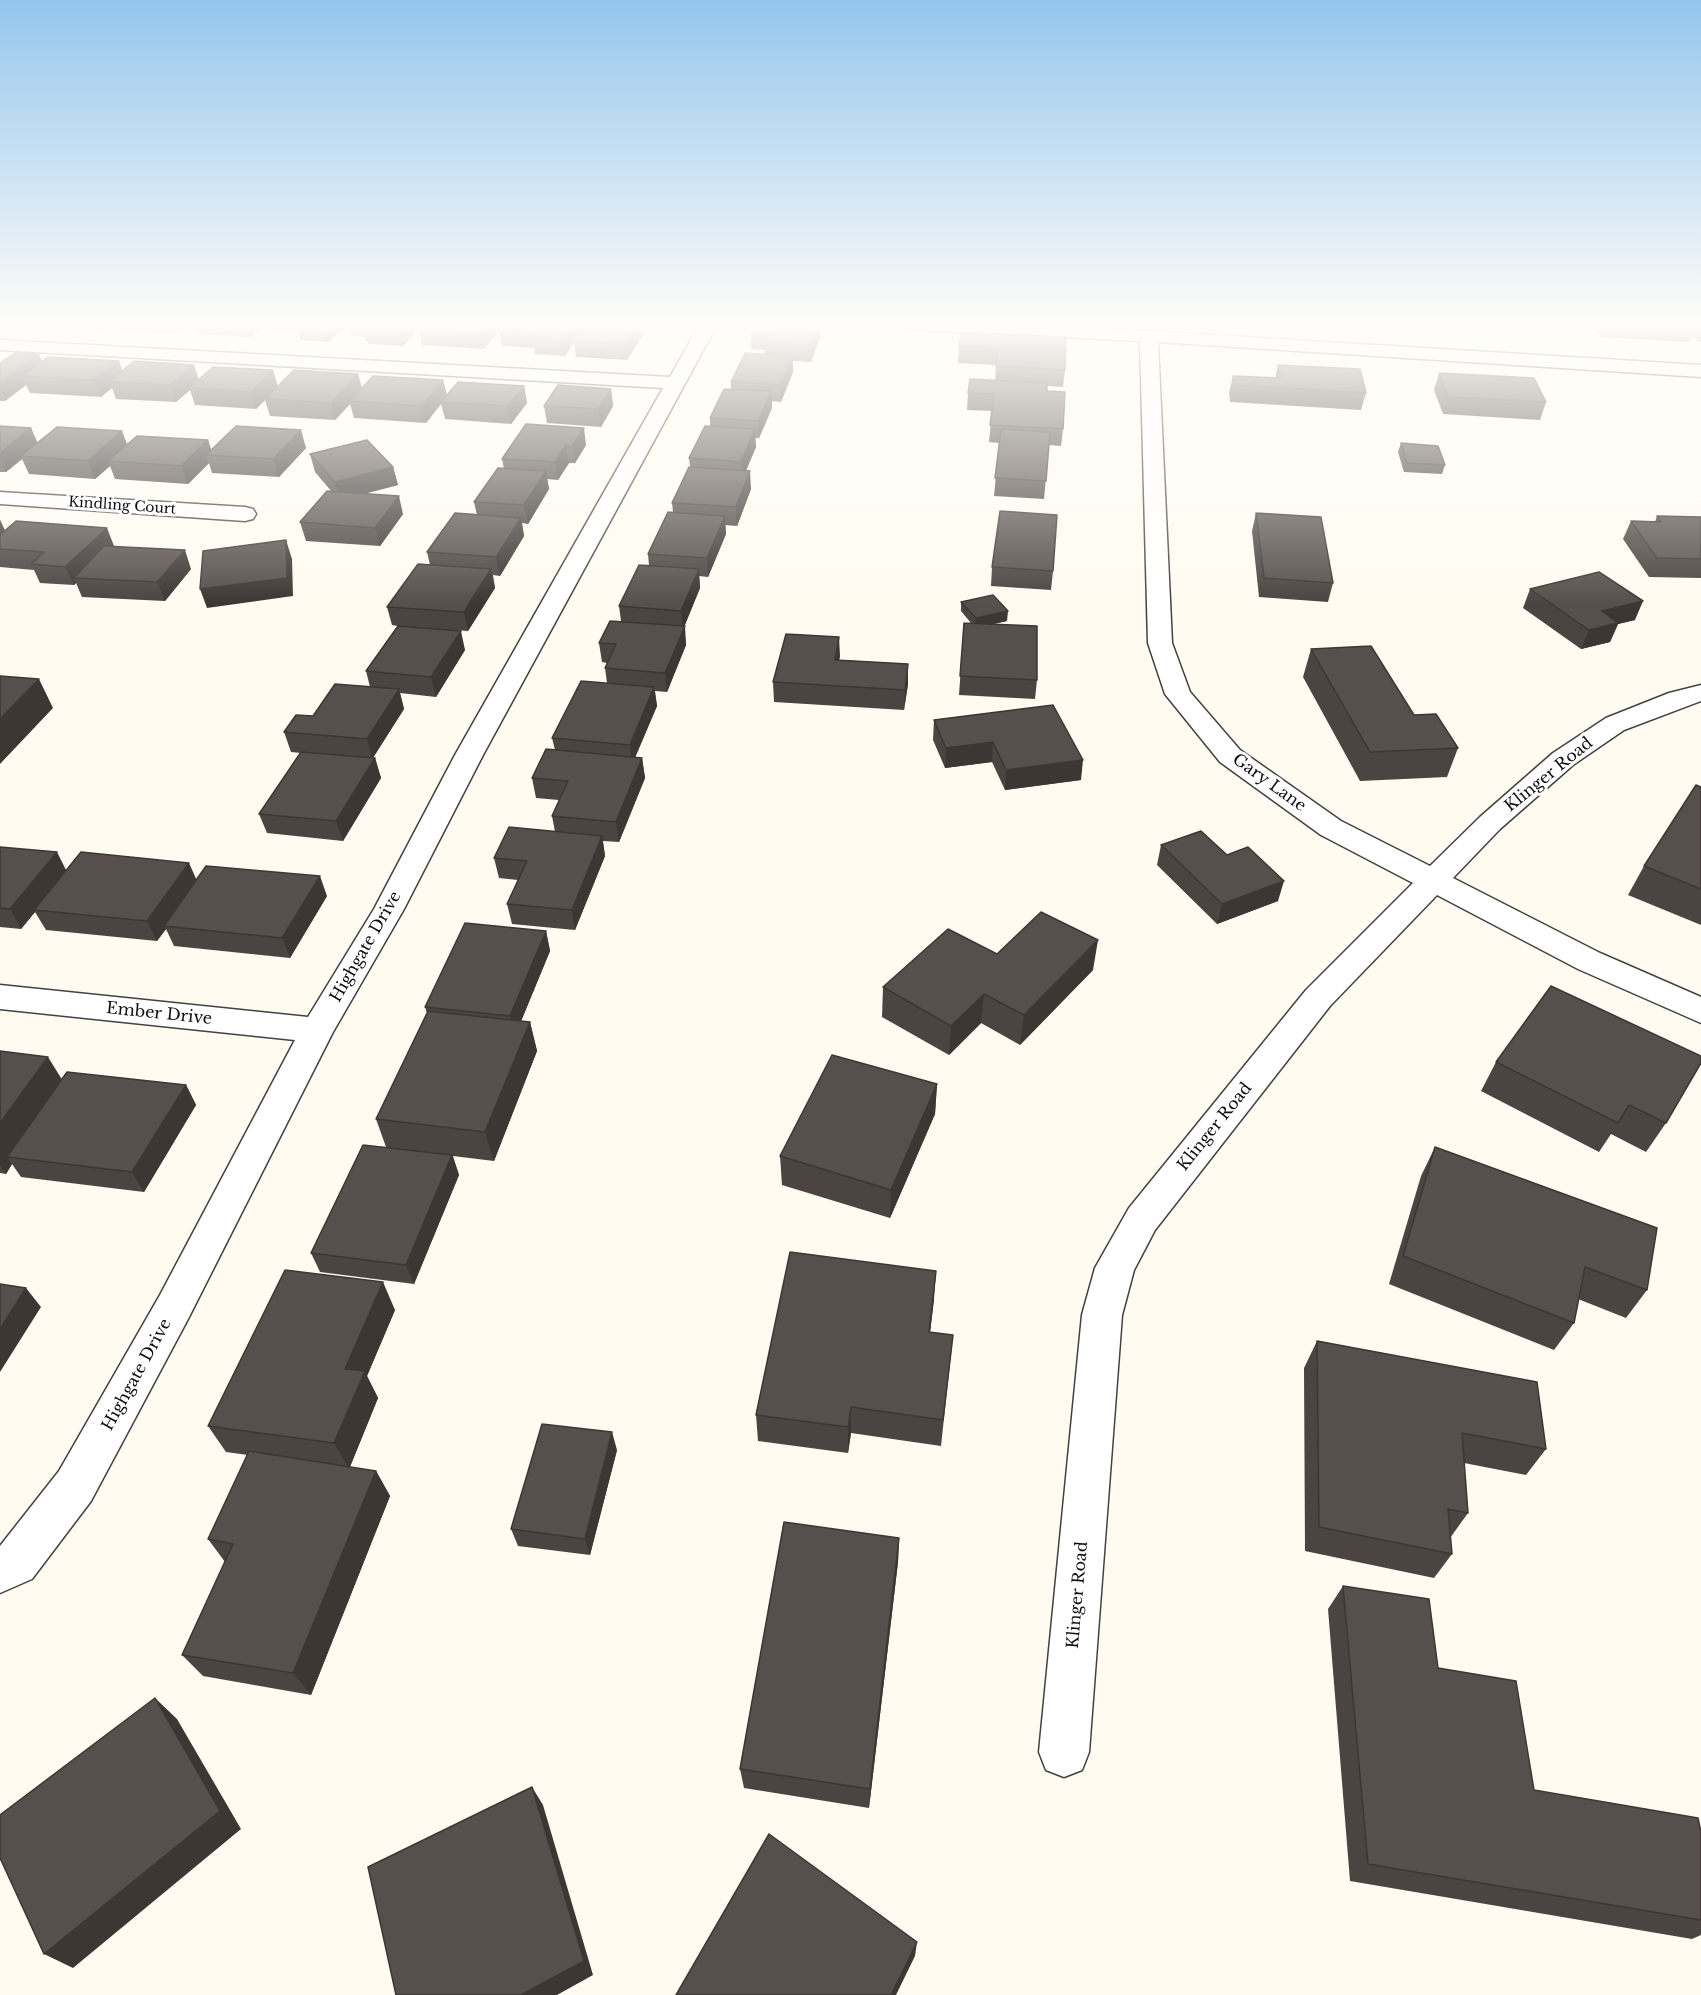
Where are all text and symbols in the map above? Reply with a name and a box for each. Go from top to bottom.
street label: Kindling Court [68,494,176,518]
street label: Klinger Road [1501,734,1597,816]
street label: Gary Lane [1229,750,1309,816]
street label: Highgate Drive [326,888,406,1006]
street label: Ember Drive [105,999,213,1029]
street label: Klinger Road [1174,1079,1256,1175]
street label: Highgate Drive [98,1316,176,1434]
street label: Klinger Road [1064,1541,1092,1649]

